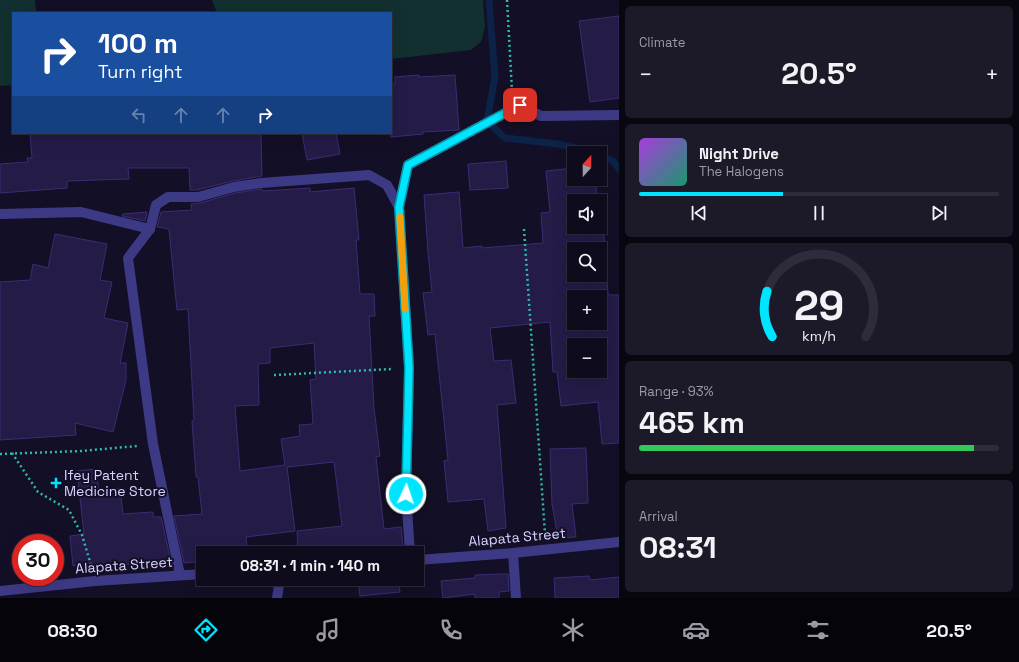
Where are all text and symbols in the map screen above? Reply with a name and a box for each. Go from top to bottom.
text: 100 m [98,25,178,61]
icon: right [32,28,84,80]
text: Climate [639,34,685,51]
text: 20.5° [781,54,857,93]
text: Turn right [98,60,182,83]
text: − [639,60,653,88]
text: + [985,60,999,88]
pin [503,88,537,122]
icon: arrive [509,94,531,116]
icon: left [128,104,150,126]
icon: ahead [170,104,192,126]
icon: ahead [212,104,234,126]
icon: right [254,104,276,126]
text: Night Drive [699,144,779,163]
north arrow [567,146,607,186]
map controls [567,146,607,378]
text: The Halogens [699,163,784,180]
button: sound [567,194,607,234]
icon: previous [688,202,710,224]
icon: pause [808,202,830,224]
icon: next [928,202,950,224]
button: search [567,242,607,282]
text: 29 [794,279,844,332]
button: + [567,290,607,330]
text: km/h [802,327,836,345]
button: − [567,338,607,378]
text: Range · 93% [639,383,714,400]
text: 465 km [639,403,745,442]
place label: Ifey Patent Medicine Store [64,466,166,500]
position arrow [385,473,427,515]
marker: Ifey Patent Medicine Store [51,478,61,488]
text: Arrival [639,508,678,525]
street label: Alapata Street [468,524,566,550]
text: 08:31 [639,528,717,567]
speed limit sign: 30 [12,534,64,586]
street label: Alapata Street [75,553,173,577]
text: 08:31 · 1 min · 140 m [240,556,380,575]
icon: directions [192,616,220,644]
icon: music [314,616,342,644]
icon: phone [437,616,465,644]
icon: climate [559,616,587,644]
icon: car [682,616,710,644]
icon: filters [804,616,832,644]
text: 08:30 [47,619,98,642]
text: 20.5° [926,619,972,642]

